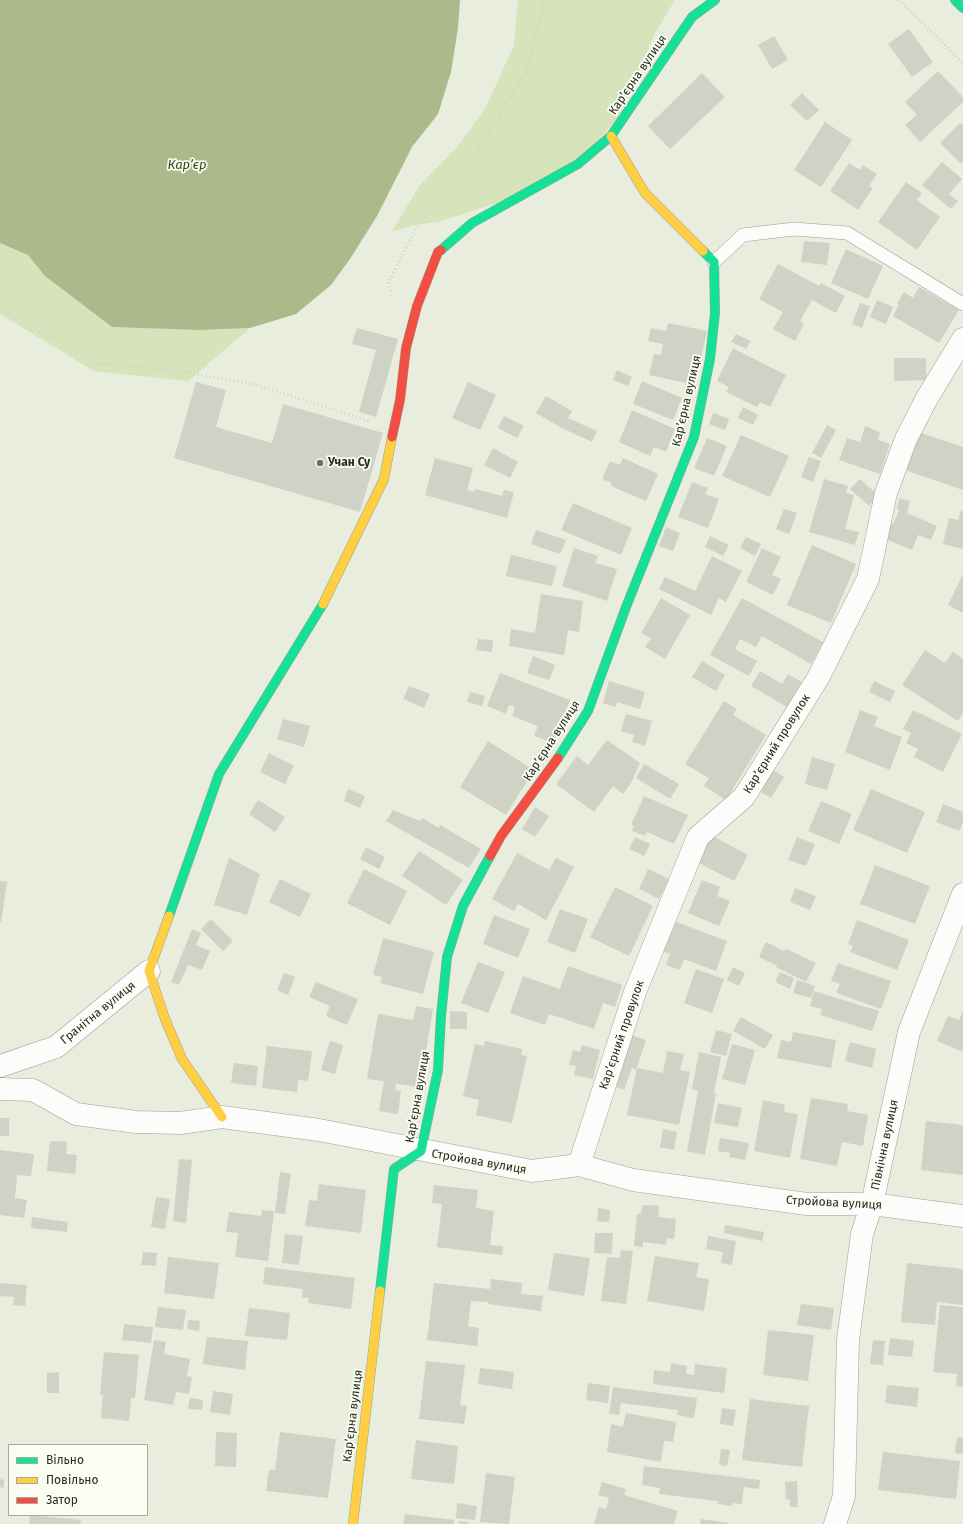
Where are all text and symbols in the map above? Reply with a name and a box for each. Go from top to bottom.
street label: Карʼєрна вулиця [606,32,670,118]
water label: Кар’єр [168,157,206,173]
street label: Карʼєрна вулиця [669,354,705,448]
place label: Учан Су [328,456,370,470]
marker: Учан Су [315,458,325,468]
street label: Карʼєрний провулок [740,692,814,796]
street label: Карʼєрна вулиця [521,698,583,784]
street label: Гранітна вулиця [58,978,138,1048]
street label: Карʼєрний провулок [597,978,647,1092]
street label: Карʼєрна вулиця [403,1050,433,1144]
street label: Північна вулиця [868,1098,902,1192]
street label: Стройова вулиця [430,1147,528,1177]
street label: Стройова вулиця [786,1193,882,1213]
street label: Карʼєрна вулиця [340,1369,366,1463]
legend [8,1444,148,1516]
text: Вільно [46,1453,84,1467]
text: Повільно [46,1473,99,1487]
text: Затор [46,1493,78,1507]

